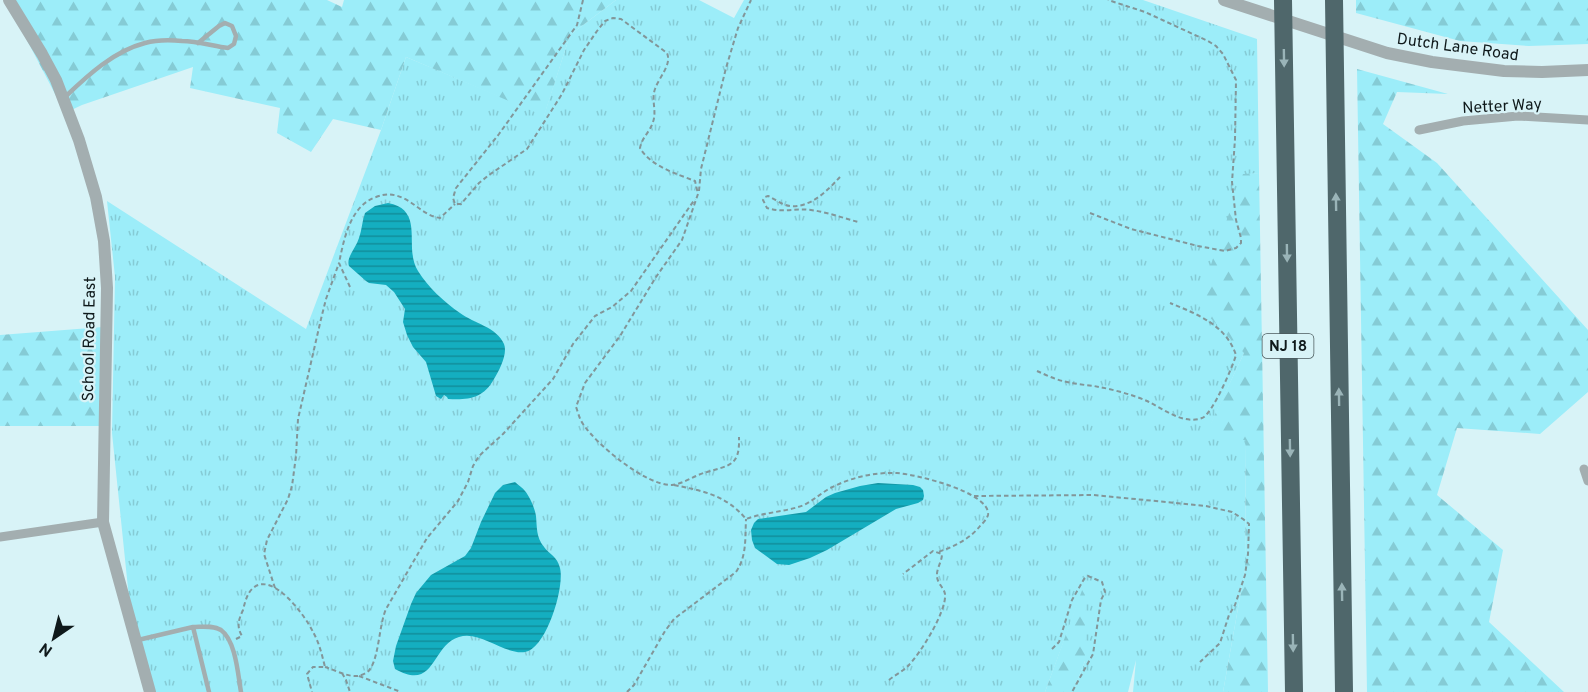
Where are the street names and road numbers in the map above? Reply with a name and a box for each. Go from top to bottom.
street label: Dutch Lane Road [1396,30,1520,66]
street label: Netter Way [1462,95,1542,119]
street label: School Road East [79,277,101,402]
road number: NJ 18 [1262,334,1314,358]

